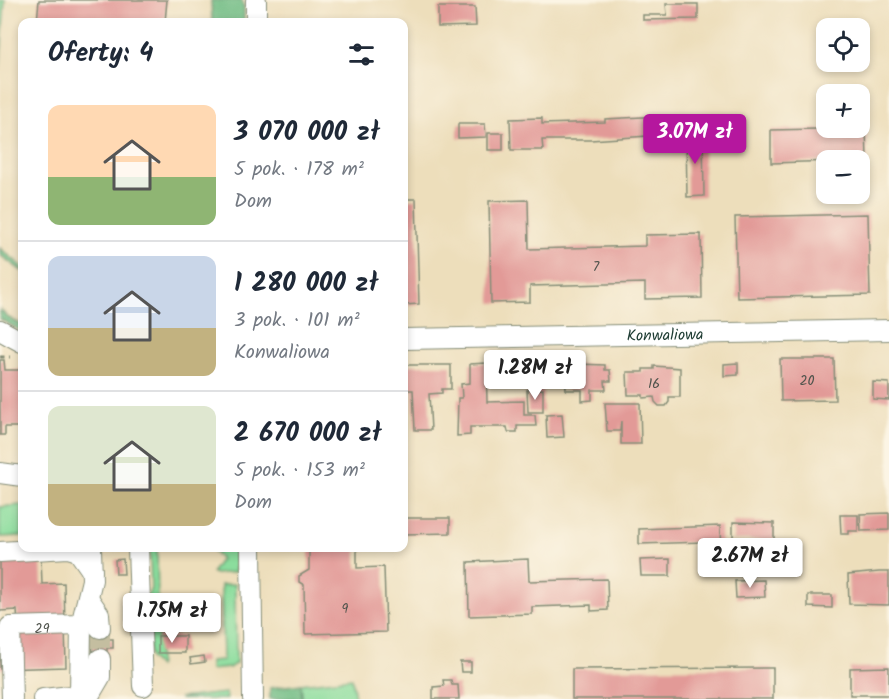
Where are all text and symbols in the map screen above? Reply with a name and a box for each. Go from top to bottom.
map controls [816,18,870,204]
button: locate [816,18,870,72]
text: Oferty: 4 [48,33,153,75]
icon: filters [345,38,378,71]
button: + [816,84,870,138]
text: 3 070 000 zł [234,112,380,154]
pin: 3.07M zł [633,114,757,165]
text: 3.07M zł [657,117,733,149]
icon: home [96,129,168,201]
button: − [816,150,870,204]
text: 5 pok. · 178 m² [234,154,364,186]
text: Dom [234,186,272,218]
house number: 7 [593,256,600,278]
text: 1 280 000 zł [234,263,378,305]
icon: home [96,280,168,352]
text: 3 pok. · 101 m² [234,305,360,337]
street label: Konwaliowa [626,322,704,349]
text: Konwaliowa [234,337,330,369]
pin: 1.28M zł [473,350,597,401]
text: 1.28M zł [498,353,572,385]
house number: 20 [799,370,815,392]
house number: 16 [648,373,660,395]
text: 2 670 000 zł [234,413,381,455]
icon: home [96,430,168,502]
text: 5 pok. · 153 m² [234,455,365,487]
text: Dom [234,487,272,519]
pin: 2.67M zł [688,538,812,589]
text: 2.67M zł [712,541,788,573]
pin: 1.75M zł [110,593,234,644]
text: 1.75M zł [137,596,207,628]
house number: 9 [342,598,349,620]
house number: 29 [35,618,50,640]

